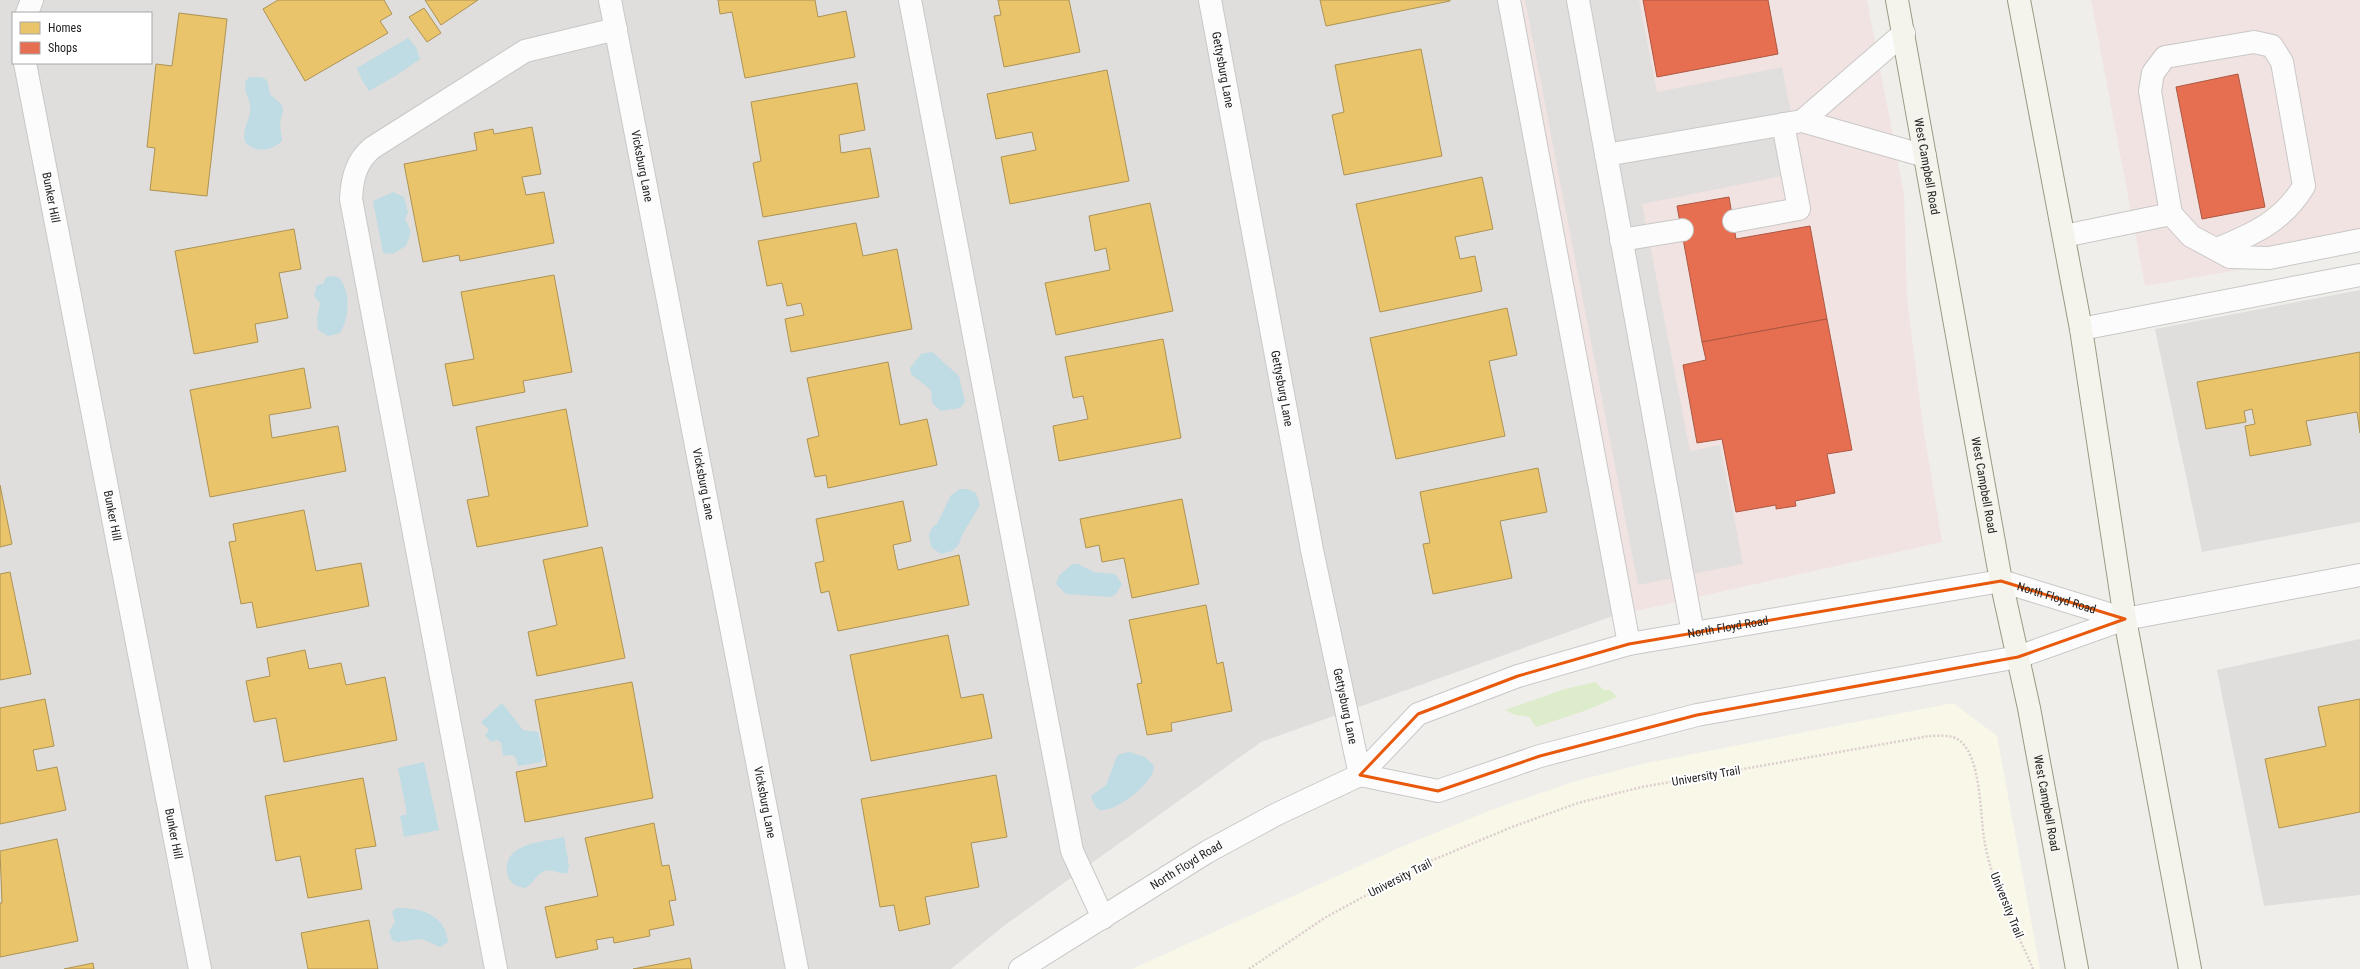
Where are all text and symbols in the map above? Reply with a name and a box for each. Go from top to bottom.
legend [12,12,152,64]
text: Homes [48,21,82,35]
street label: Gettysburg Lane [1209,31,1237,109]
text: Shops [48,41,77,55]
street label: West Campbell Road [1911,117,1942,216]
street label: Vicksburg Lane [628,129,656,203]
street label: Bunker Hill [39,171,63,224]
street label: Gettysburg Lane [1268,349,1296,428]
street label: West Campbell Road [1968,436,1999,535]
street label: Vicksburg Lane [690,447,717,522]
street label: Bunker Hill [101,489,124,542]
street label: North Floyd Road [2015,579,2098,617]
street label: North Floyd Road [1686,613,1770,641]
street label: Gettysburg Lane [1330,667,1360,746]
street label: West Campbell Road [2031,754,2062,853]
street label: University Trail [1671,763,1741,789]
street label: Vicksburg Lane [751,765,779,840]
street label: Bunker Hill [162,807,186,860]
street label: North Floyd Road [1148,838,1225,893]
street label: University Trail [1366,856,1434,900]
street label: University Trail [1988,870,2026,940]

